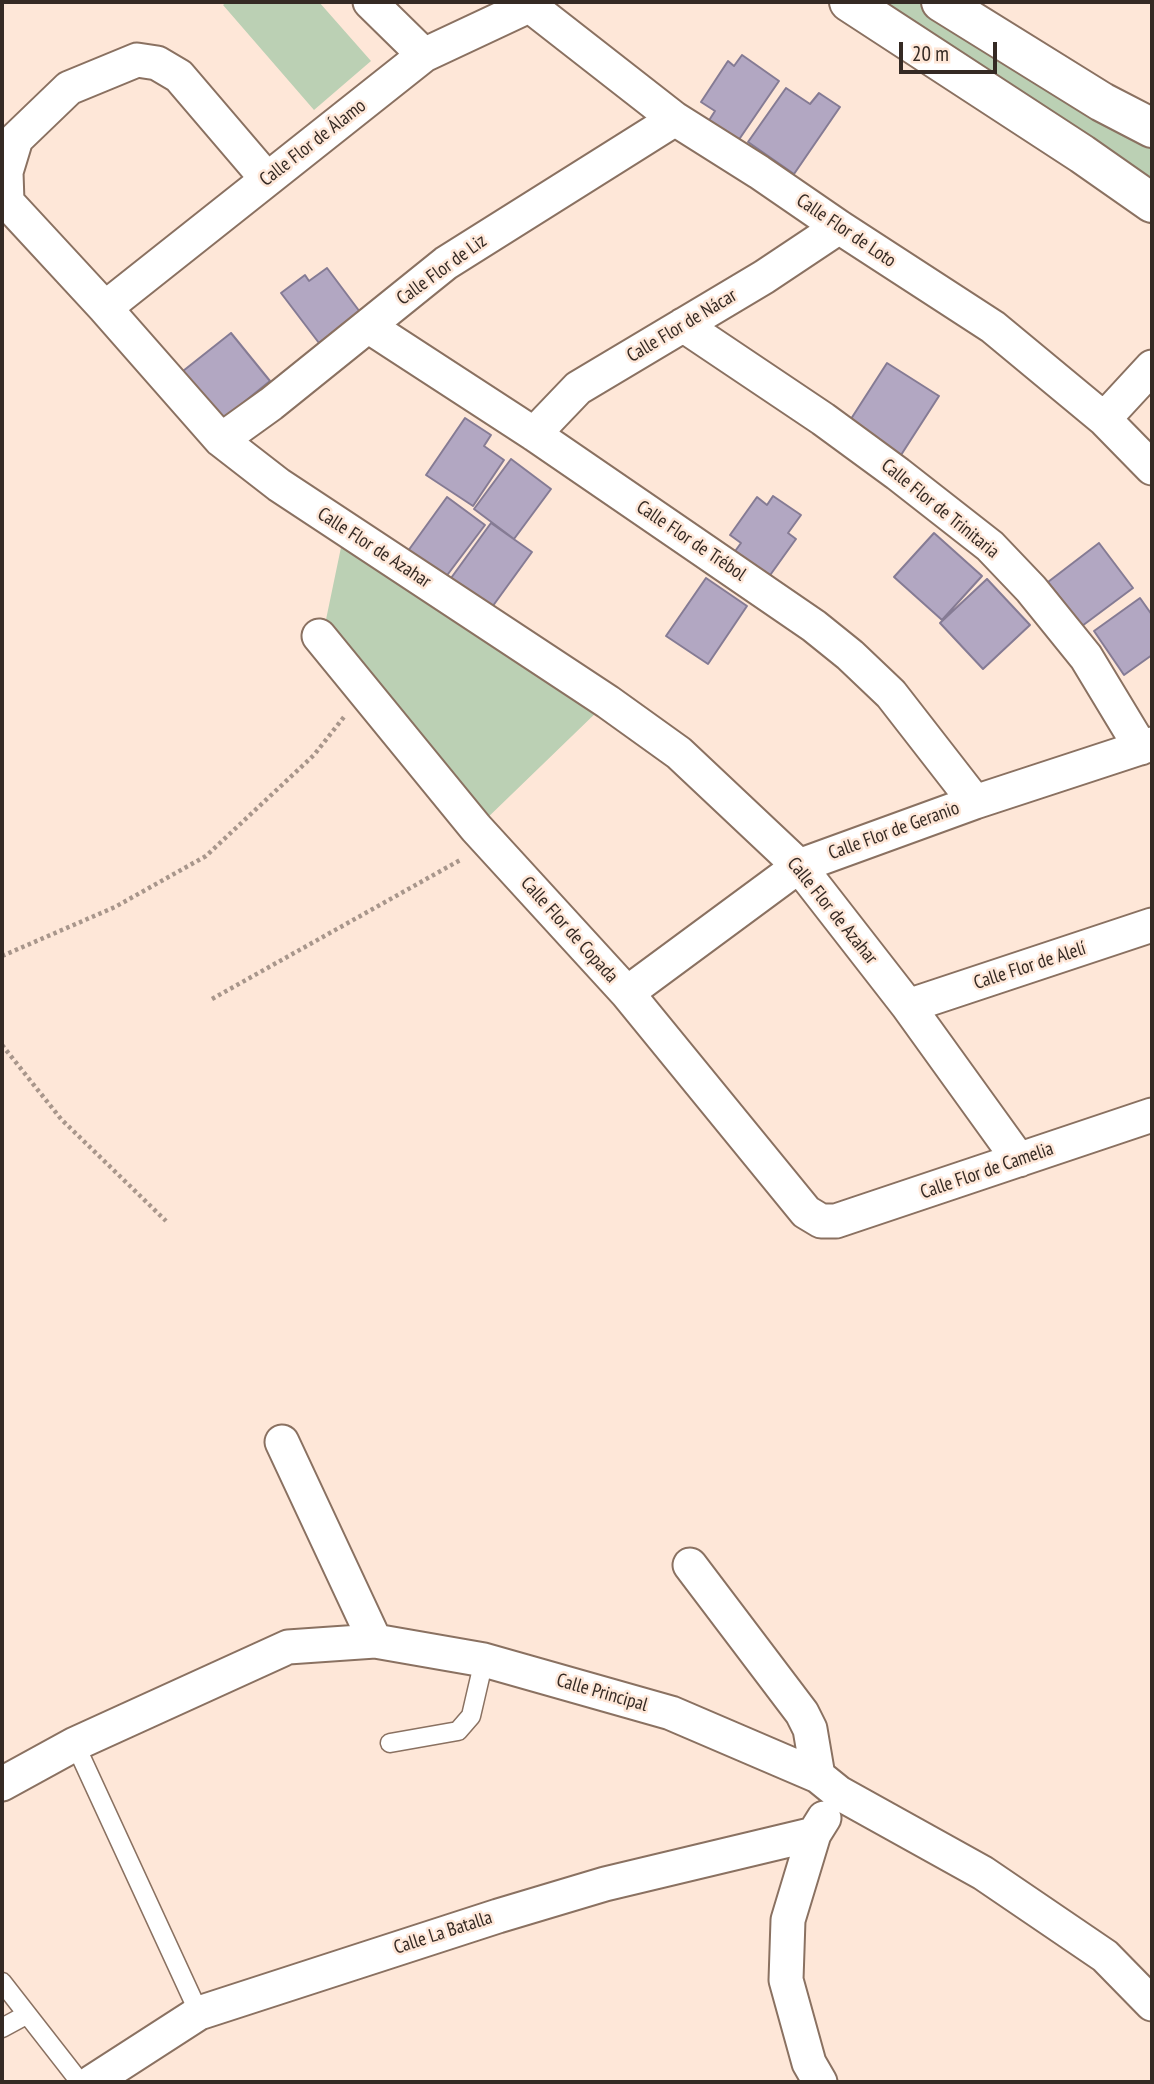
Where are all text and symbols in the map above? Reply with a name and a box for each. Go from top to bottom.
scale bar [902,28,1000,72]
text: 20 m [912,40,949,67]
street label: Calle Flor de Álamo [255,95,371,191]
street label: Calle Flor de Loto [792,189,900,273]
street label: Calle Flor de Liz [393,230,491,310]
street label: Calle Flor de Nácar [623,284,741,368]
street label: Calle Flor de Trinitaria [876,455,1004,563]
street label: Calle Flor de Trébol [632,496,750,586]
street label: Calle Flor de Azahar [313,503,435,593]
street label: Calle Flor de Geranio [826,797,962,865]
street label: Calle Flor de Azahar [782,853,882,969]
street label: Calle Flor de Copada [515,872,623,988]
street label: Calle Flor de Alelí [971,937,1089,995]
street label: Calle Flor de Camelia [918,1138,1056,1204]
street label: Calle Principal [554,1669,650,1717]
street label: Calle La Batalla [391,1906,495,1960]

